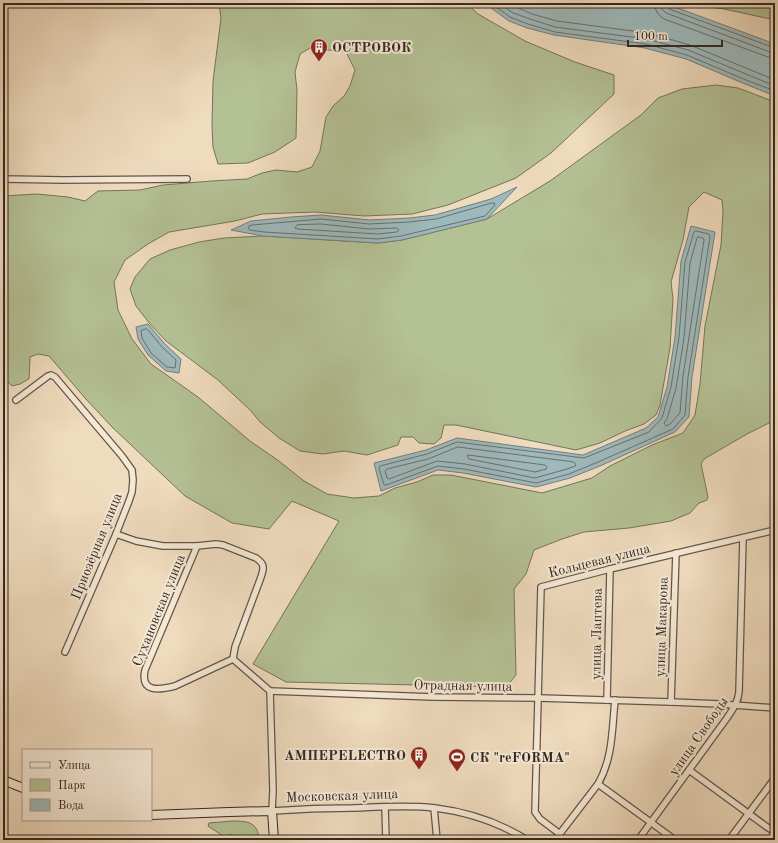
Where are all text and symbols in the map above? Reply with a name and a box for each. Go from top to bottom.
scale bar [628,22,722,48]
text: 100 m [634,31,668,43]
building icon: ОСТРОВОК [309,37,329,62]
place label: ОСТРОВОК [332,41,412,55]
street label: Приозёрная улица [69,491,125,602]
street label: Кольцевая улица [547,541,652,580]
street label: Сухановская улица [130,552,188,668]
street label: улица Макарова [653,577,671,677]
street label: улица Лаптева [589,588,605,680]
street label: Отрадная улица [413,678,513,694]
street label: улица Свободы [667,695,731,778]
building icon: АМПЕРELECTRO [409,745,429,770]
sports icon: СК "reFORMA" [447,747,467,772]
legend [22,749,152,821]
place label: АМПЕРELECTRO [284,749,406,763]
place label: СК "reFORMA" [470,751,570,765]
text: Улица [58,760,91,772]
text: Парк [58,780,86,792]
street label: Московская улица [286,787,399,805]
text: Вода [58,800,84,812]

